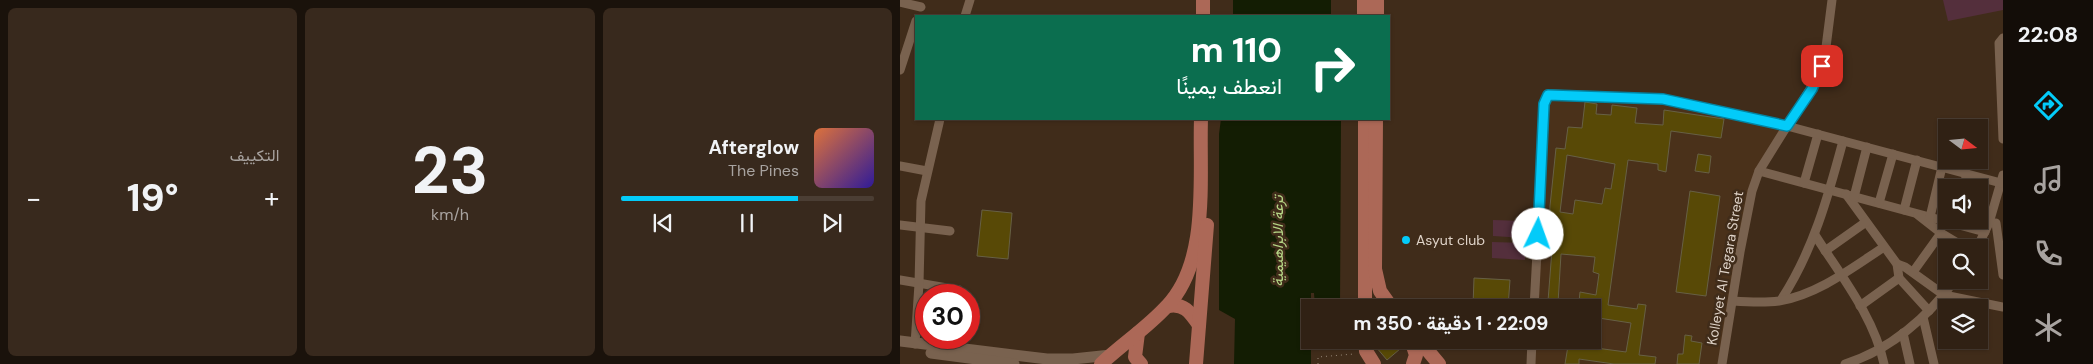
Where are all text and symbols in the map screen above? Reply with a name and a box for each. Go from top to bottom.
text: 22:08 [2018,20,2078,49]
text: 110 m [1191,27,1282,73]
icon: right [1300,35,1365,100]
pin [1801,45,1843,87]
icon: arrive [1808,52,1836,80]
text: انعطف يمينًا [1176,72,1282,101]
icon: directions [2031,88,2066,123]
north arrow [1938,119,1988,169]
map controls [1938,119,1988,349]
text: 23 [412,129,488,213]
text: Afterglow [708,135,799,160]
text: التكييف [230,145,279,166]
text: The Pines [728,160,799,181]
icon: music [2031,162,2066,197]
text: 19° [127,173,179,223]
button: sound [1938,179,1988,229]
text: − [26,180,41,217]
text: + [264,180,279,217]
street label: Kolleyet Al Tegara Street [1703,189,1747,347]
water label: ترعة الابراهيمية [1268,193,1288,287]
text: km/h [431,204,469,225]
position arrow [1511,207,1563,259]
icon: previous [649,209,677,237]
icon: pause [733,209,761,237]
icon: next [818,209,846,237]
place label: Asyut club [1416,231,1485,249]
marker: Asyut club [1400,234,1412,246]
icon: phone [2031,236,2066,271]
button: search [1938,239,1988,289]
speed limit sign: 30 [915,284,980,349]
button: layers [1938,299,1988,349]
icon: climate [2031,310,2066,345]
text: 22:09 · 1 دقيقة · 350 m [1354,311,1548,336]

